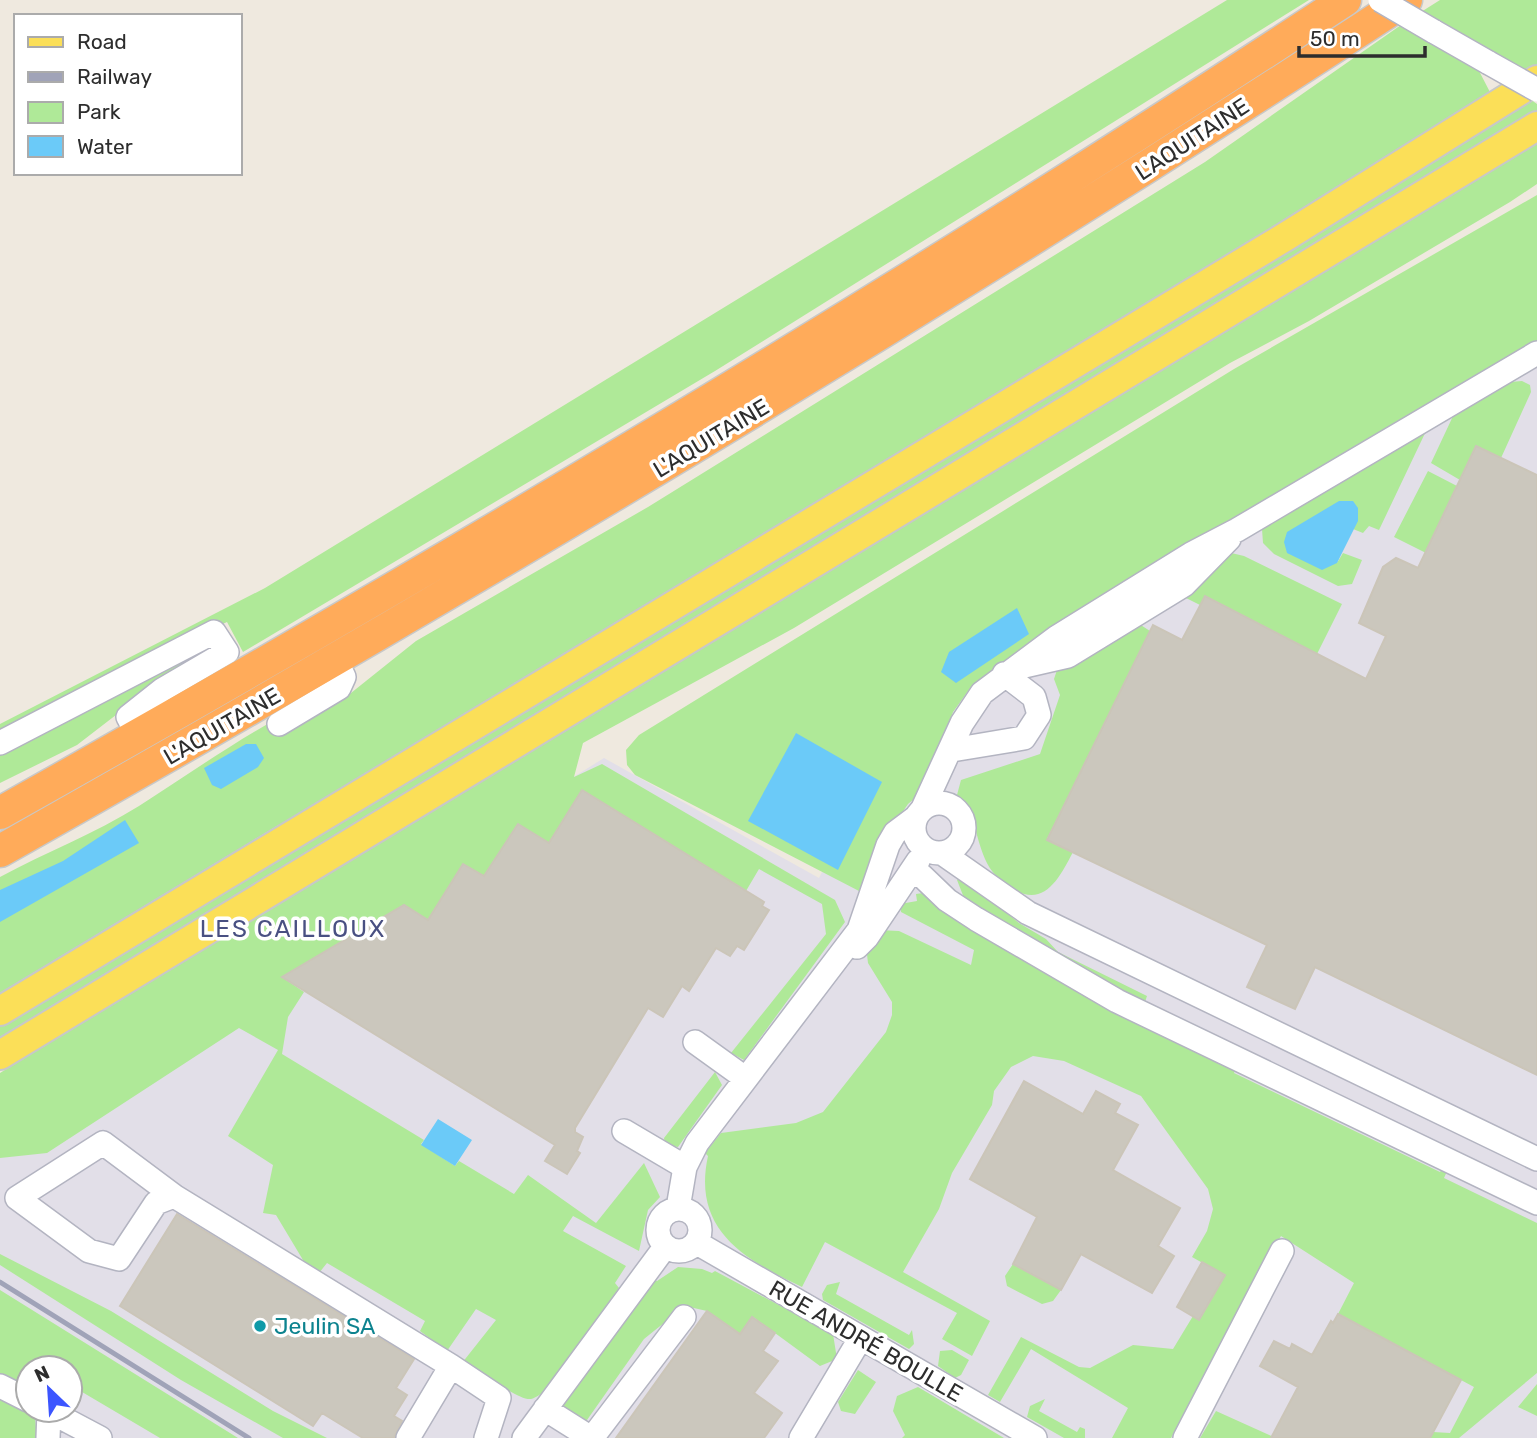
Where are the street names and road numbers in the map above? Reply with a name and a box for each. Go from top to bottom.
street label: L'AQUITAINE [1130,92,1254,186]
street label: L'AQUITAINE [648,392,774,484]
street label: L'AQUITAINE [159,681,285,771]
street label: RUE ANDRÉ BOULLE [764,1274,968,1408]

